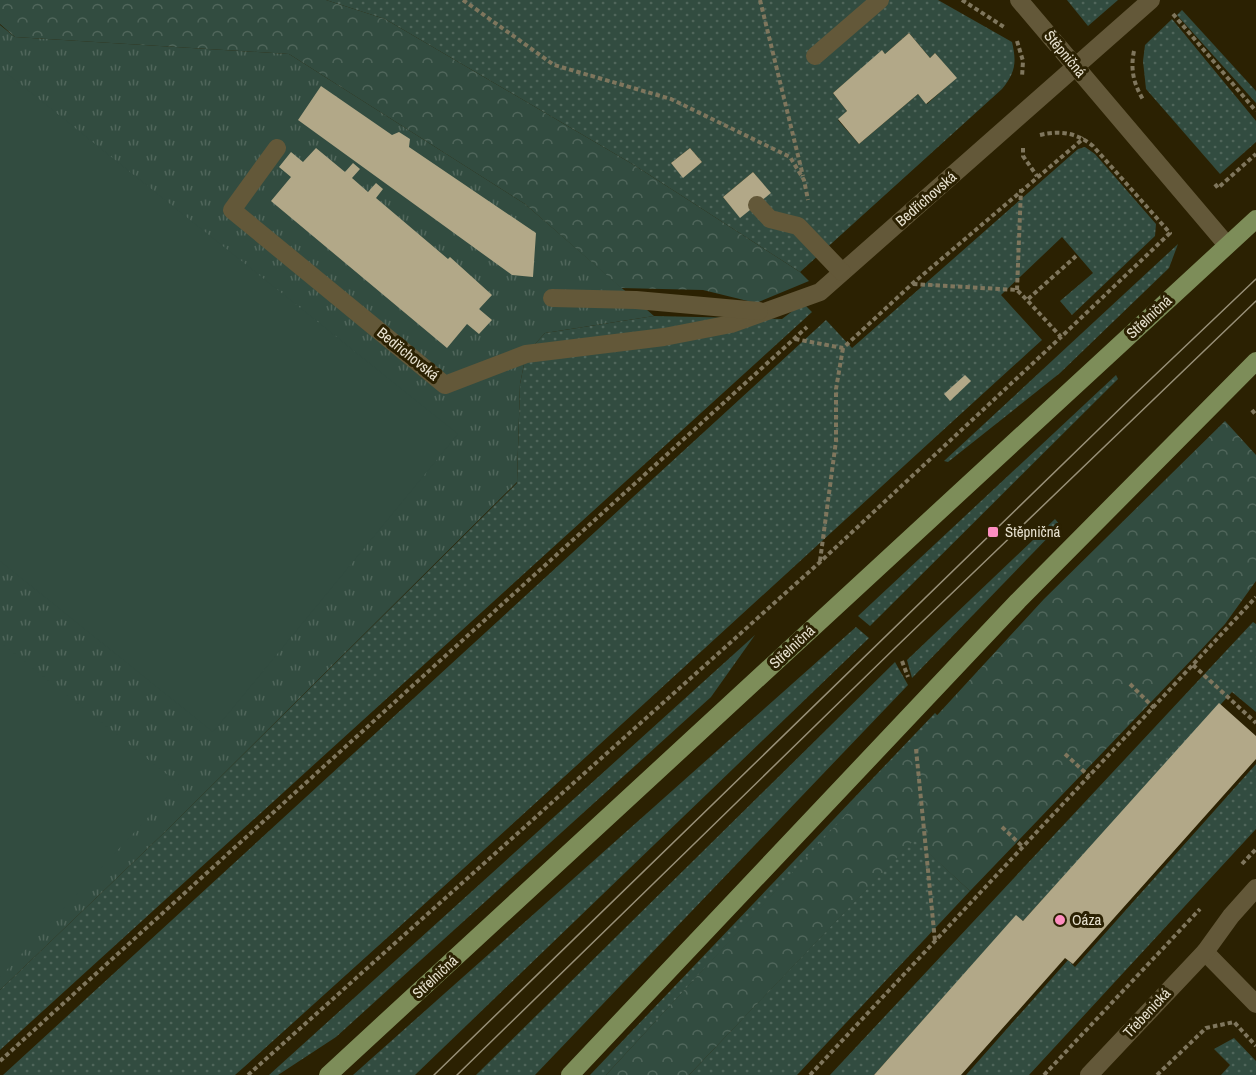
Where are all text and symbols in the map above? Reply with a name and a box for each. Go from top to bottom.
street label: Štěpničná [1040,26,1091,82]
street label: Bedřichovská [891,166,961,231]
street label: Střelničná [1121,290,1176,343]
street label: Bedřichovská [373,322,444,385]
place label: Štěpničná [1005,521,1061,542]
marker: Štěpničná [986,525,1000,539]
street label: Střelničná [764,620,819,673]
place label: Oáza [1072,909,1102,930]
marker: Oáza [1053,913,1067,927]
street label: Střelničná [407,950,462,1003]
street label: Třebenická [1118,983,1175,1042]

